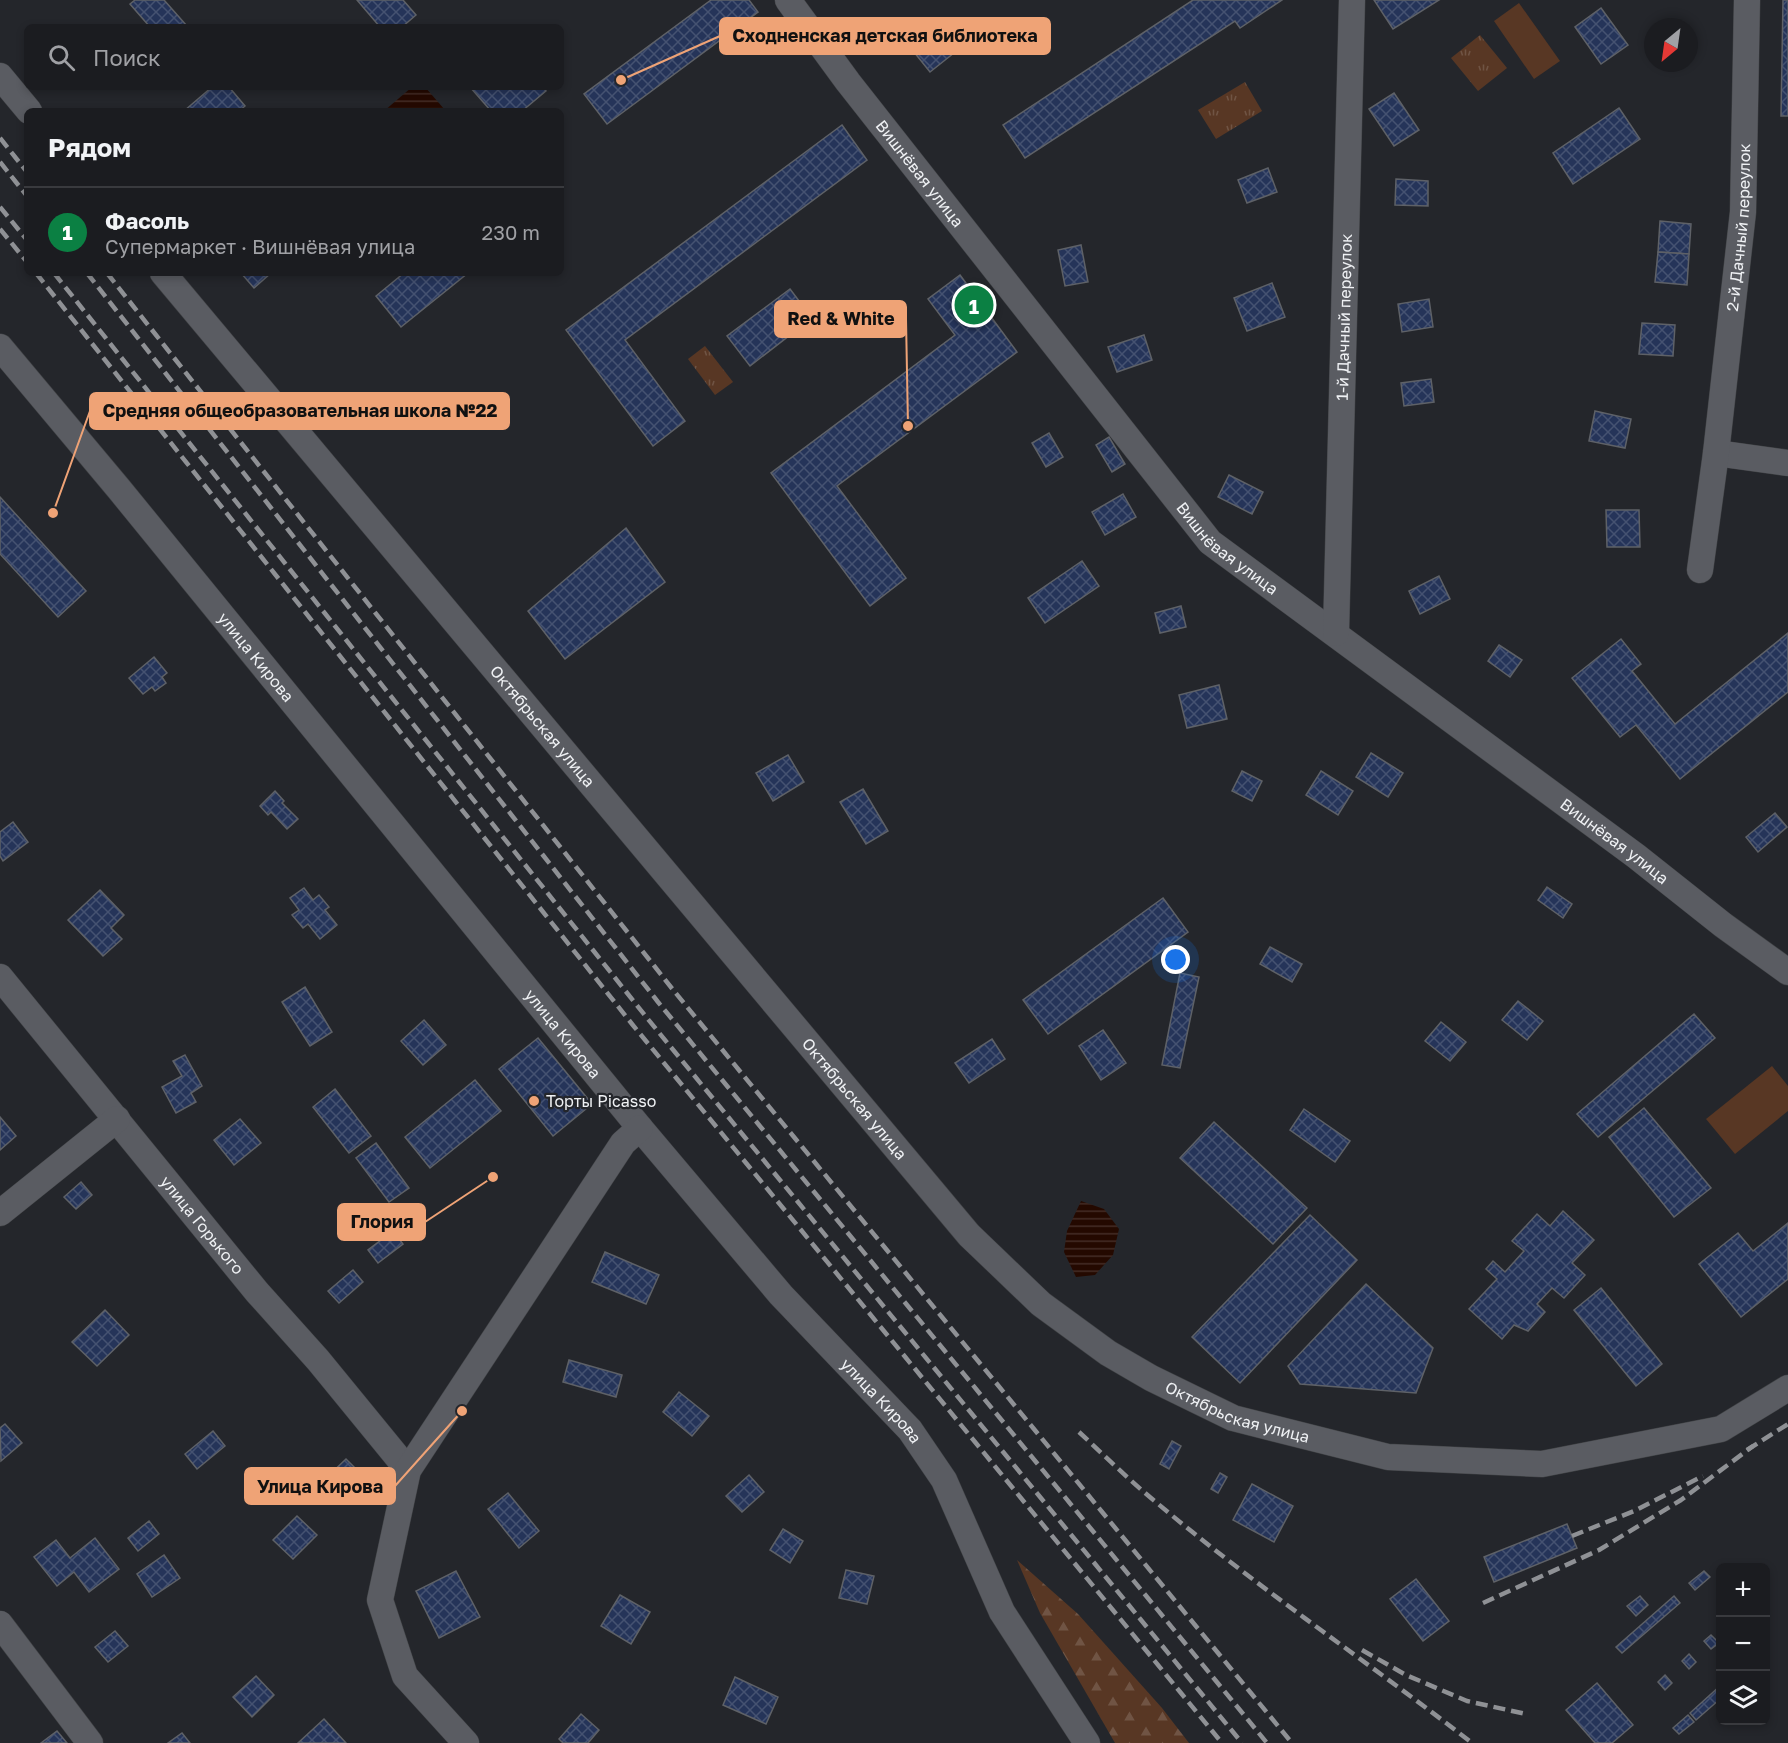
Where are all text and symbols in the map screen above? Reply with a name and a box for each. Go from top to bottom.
callout: Сходненская детская библиотека [720,18,1050,54]
north arrow [1644,18,1698,72]
search box [24,24,564,90]
text: Сходненская детская библиотека [732,24,1038,46]
icon: search [45,41,78,74]
text: Поиск [93,44,161,71]
street label: Вишнёвая улица [872,116,968,231]
text: Рядом [48,132,131,163]
street label: 2-й Дачный переулок [1722,143,1754,312]
text: Фасоль [105,207,189,234]
text: 1 [62,220,73,244]
text: 230 m [482,220,540,244]
street label: 1-й Дачный переулок [1332,233,1356,401]
text: Супермаркет · Вишнёвая улица [105,234,415,258]
pin: 1 [954,282,994,328]
callout: Red & White [775,301,906,337]
text: Red & White [787,307,895,329]
callout: Средняя общеобразовательная школа №22 [90,393,509,429]
text: Средняя общеобразовательная школа №22 [102,399,498,421]
street label: Вишнёвая улица [1172,498,1282,599]
street label: улица Кирова [214,608,298,706]
street label: Октябрьская улица [486,661,599,791]
street label: Вишнёвая улица [1556,794,1673,888]
your location [1161,945,1190,974]
street label: улица Кирова [521,985,605,1082]
street label: Октябрьская улица [798,1034,911,1163]
place label: Торты Picasso [546,1091,656,1111]
marker: Торты Picasso [527,1094,541,1108]
street label: улица Горького [156,1172,248,1278]
callout: Глория [338,1204,425,1240]
text: Глория [351,1210,413,1232]
street label: улица Кирова [837,1354,926,1447]
street label: Октябрьская улица [1162,1377,1312,1447]
callout: Улица Кирова [245,1468,395,1504]
text: Улица Кирова [257,1475,383,1497]
map controls [1716,1563,1770,1725]
button: + [1716,1563,1770,1617]
button: − [1716,1617,1770,1671]
button: layers [1716,1671,1770,1725]

